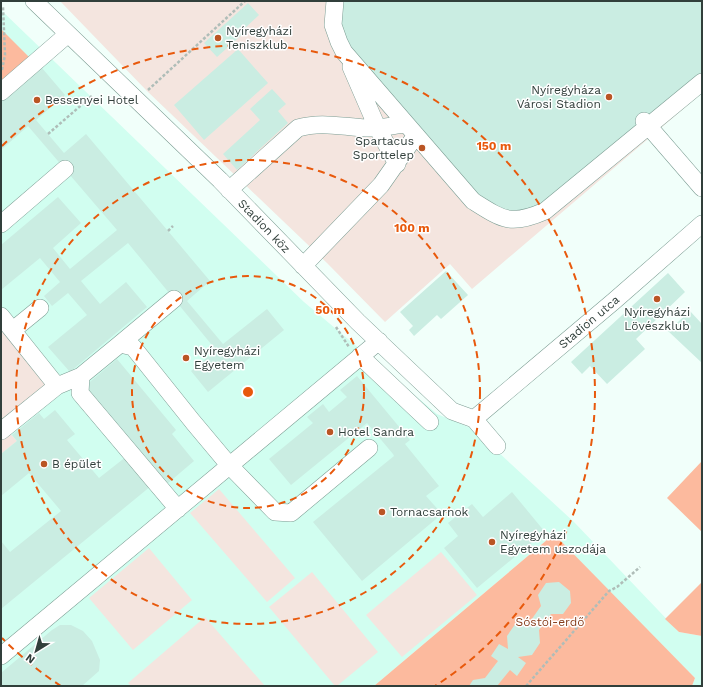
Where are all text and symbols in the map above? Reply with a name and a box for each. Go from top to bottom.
place label: Nyíregyházi Teniszklub [226,24,292,52]
marker: Nyíregyházi Teniszklub [213,33,223,43]
place label: Nyíregyháza Városi Stadion [517,83,601,111]
marker: Nyíregyháza Városi Stadion [604,92,614,102]
place label: Bessenyei Hotel [45,93,139,107]
marker: Bessenyei Hotel [32,95,42,105]
place label: Spartacus Sporttelep [353,134,414,162]
text: 150 m [477,139,511,153]
marker: Spartacus Sporttelep [417,143,427,153]
street label: Stadion köz [235,196,293,256]
text: 100 m [394,221,430,235]
street label: Stadion utca [556,292,622,351]
marker: Nyíregyházi Lövészklub [652,294,662,304]
text: 50 m [315,303,345,317]
place label: Nyíregyházi Lövészklub [624,305,690,333]
place label: Nyíregyházi Egyetem [194,344,260,372]
marker: Nyíregyházi Egyetem [181,353,191,363]
centre of rings [241,385,255,399]
place label: Hotel Sandra [338,425,414,439]
marker: Hotel Sandra [325,427,335,437]
place label: B épület [52,457,101,471]
marker: B épület [39,459,49,469]
place label: Tornacsarnok [390,505,469,519]
marker: Tornacsarnok [377,507,387,517]
place label: Nyíregyházi Egyetem uszodája [500,528,606,556]
marker: Nyíregyházi Egyetem uszodája [487,537,497,547]
park label: Sóstói-erdő [515,615,585,629]
north arrow [16,631,56,671]
text: N [23,651,37,666]

